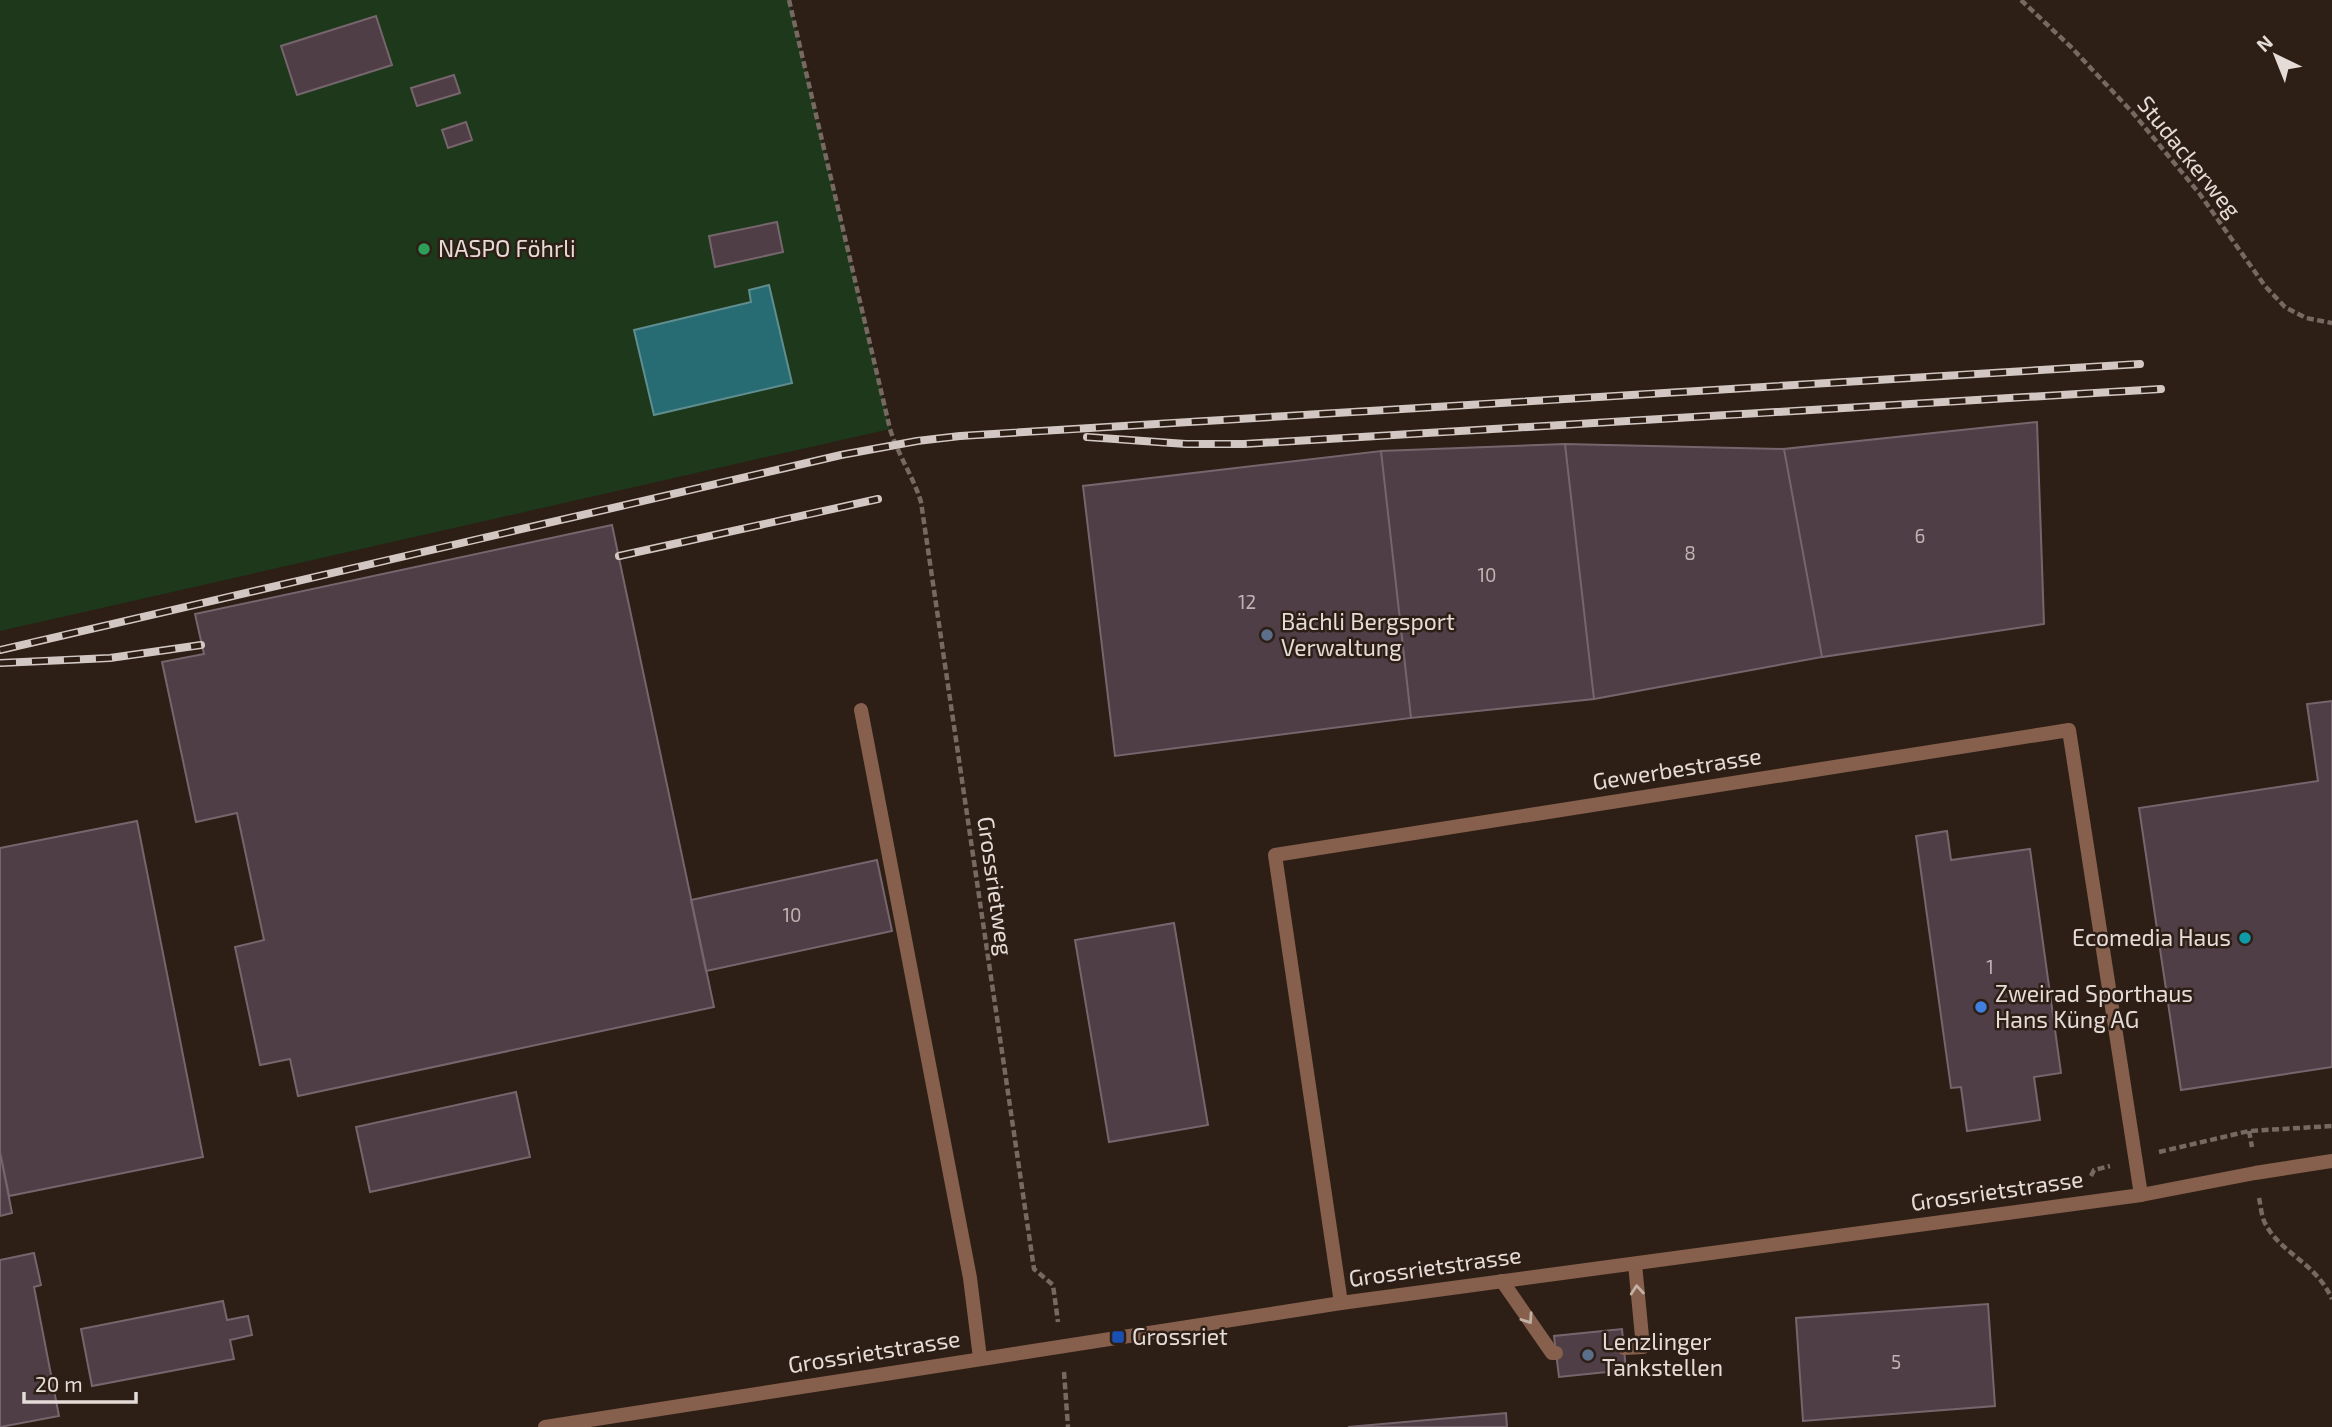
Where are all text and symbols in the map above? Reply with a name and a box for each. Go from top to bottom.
north arrow [2241,21,2311,91]
text: N [2251,30,2277,56]
street label: Studackerweg [2132,90,2248,223]
place label: NASPO Föhrli [438,234,576,262]
marker: NASPO Föhrli [416,241,432,257]
house number: 6 [1915,524,1925,547]
house number: 8 [1684,541,1696,564]
house number: 10 [1477,563,1497,586]
house number: 12 [1238,590,1256,613]
place label: Bächli Bergsport Verwaltung [1281,607,1455,661]
marker: Bächli Bergsport Verwaltung [1259,627,1275,643]
street label: Gewerbestrasse [1590,741,1763,795]
street label: Grossrietweg [972,815,1020,957]
house number: 10 [782,903,802,926]
place label: Ecomedia Haus [2072,923,2231,951]
marker: Ecomedia Haus [2237,930,2253,946]
house number: 1 [1986,955,1994,978]
place label: Zweirad Sporthaus Hans Küng AG [1995,979,2193,1033]
marker: Zweirad Sporthaus Hans Küng AG [1973,999,1989,1015]
street label: Grossrietstrasse [1909,1164,2085,1216]
street label: Grossrietstrasse [1347,1240,1523,1292]
one-way arrow [1630,1284,1645,1295]
one-way arrow [1520,1311,1532,1324]
place label: Grossriet [1132,1322,1228,1350]
street label: Grossrietstrasse [786,1324,962,1378]
place label: Lenzlinger Tankstellen [1602,1327,1723,1381]
marker: Grossriet [1110,1329,1126,1345]
marker: Lenzlinger Tankstellen [1580,1347,1596,1363]
house number: 5 [1891,1350,1901,1373]
scale bar [24,1360,136,1404]
text: 20 m [35,1371,83,1396]

